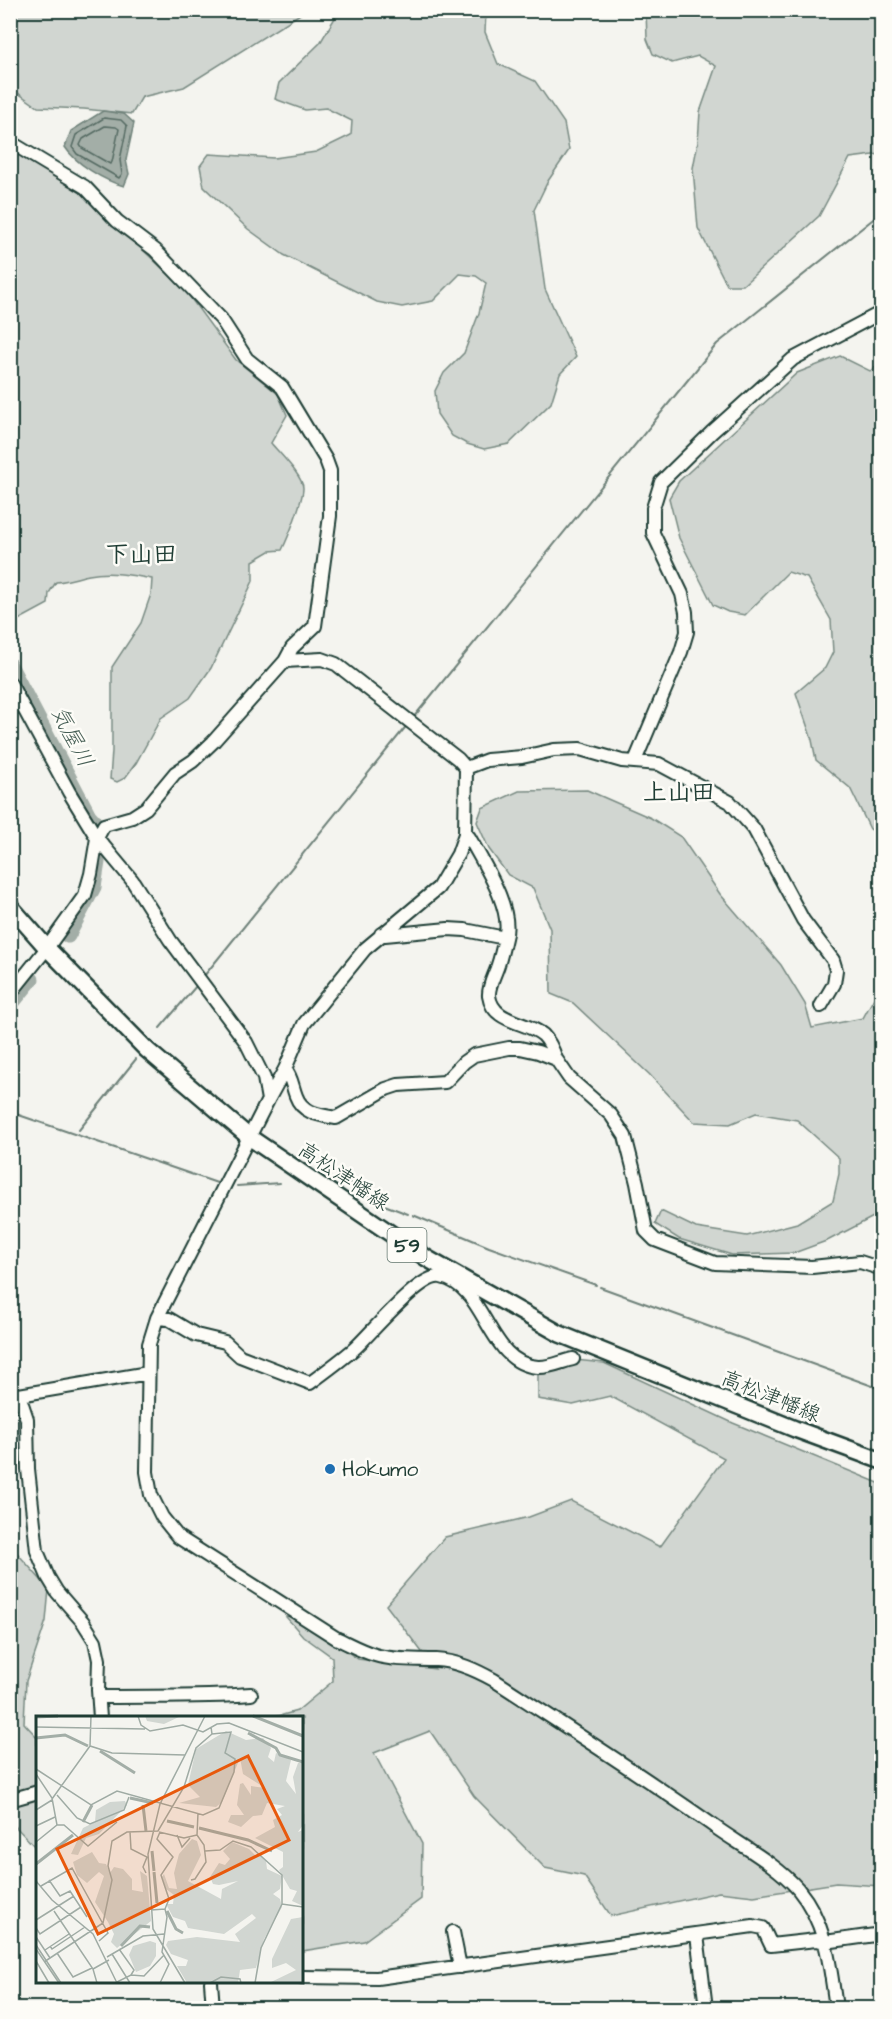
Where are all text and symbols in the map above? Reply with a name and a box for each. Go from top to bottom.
district label: 下山田 [105,538,177,572]
water label: 気屋川 [42,700,101,773]
district label: 上山田 [643,776,715,810]
street label: 高松津幡線 [292,1135,395,1218]
road number: 59 [388,1228,426,1262]
street label: 高松津幡線 [717,1363,825,1430]
place label: Hokumo [342,1455,418,1484]
marker: Hokumo [323,1462,337,1476]
inset map [36,1716,303,1983]

